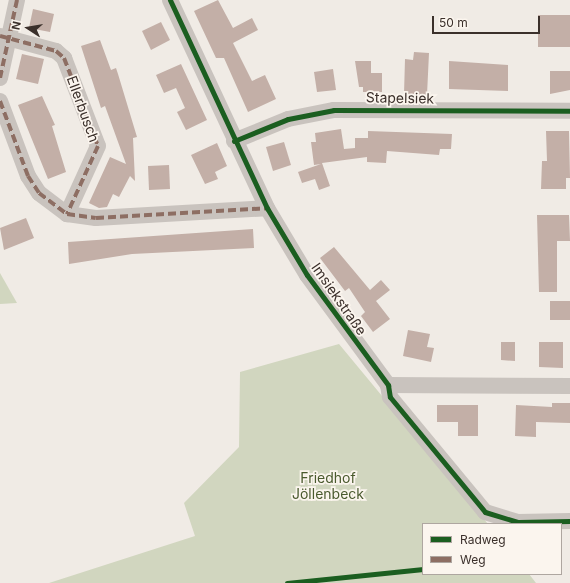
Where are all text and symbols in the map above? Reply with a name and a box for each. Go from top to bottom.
north arrow [8,8,48,48]
scale bar [434,8,542,34]
text: 50 m [439,15,468,30]
text: N [9,20,24,31]
street label: Ellerbusch [63,74,103,144]
street label: Stapelsiek [366,89,434,107]
street label: Imsiekstraße [308,260,370,338]
park label: Friedhof Jöllenbeck [292,470,364,502]
legend [422,523,562,575]
text: Radweg [460,532,506,547]
text: Weg [460,552,486,567]

